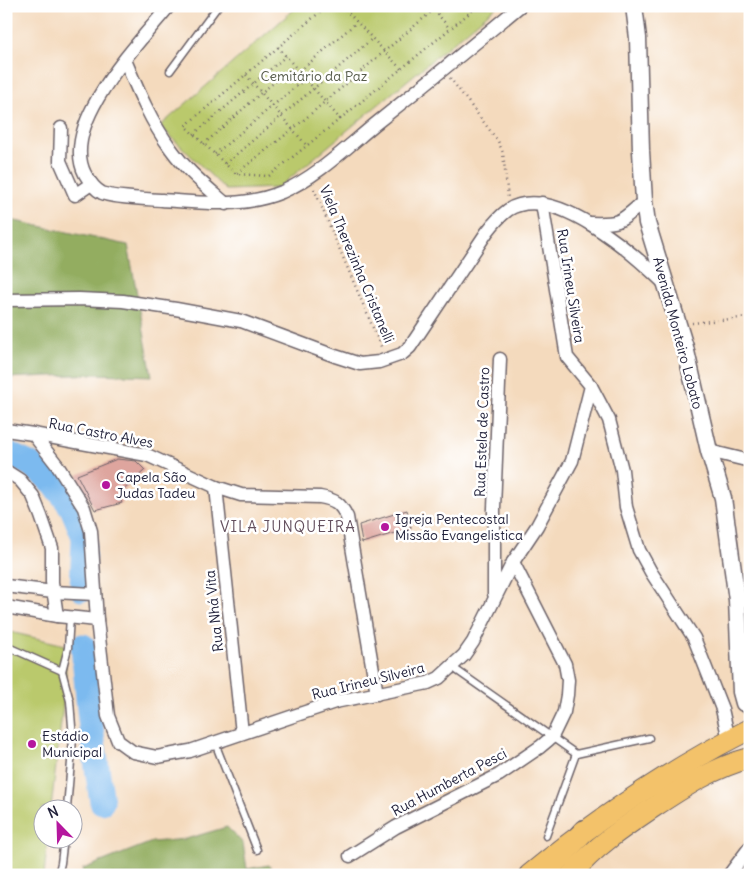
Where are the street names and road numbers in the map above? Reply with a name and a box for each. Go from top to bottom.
street label: Viela Therezinha Cristanelli [316,183,398,345]
street label: Rua Irineu Silveira [553,228,589,344]
street label: Avenida Monteiro Lobato [649,255,707,411]
street label: Rua Estela de Castro [471,367,493,497]
street label: Rua Castro Alves [47,414,155,452]
street label: Rua Nhá Vita [201,569,227,653]
street label: Rua Irineu Silveira [310,658,426,704]
street label: Rua Humberta Pesci [388,744,510,820]

